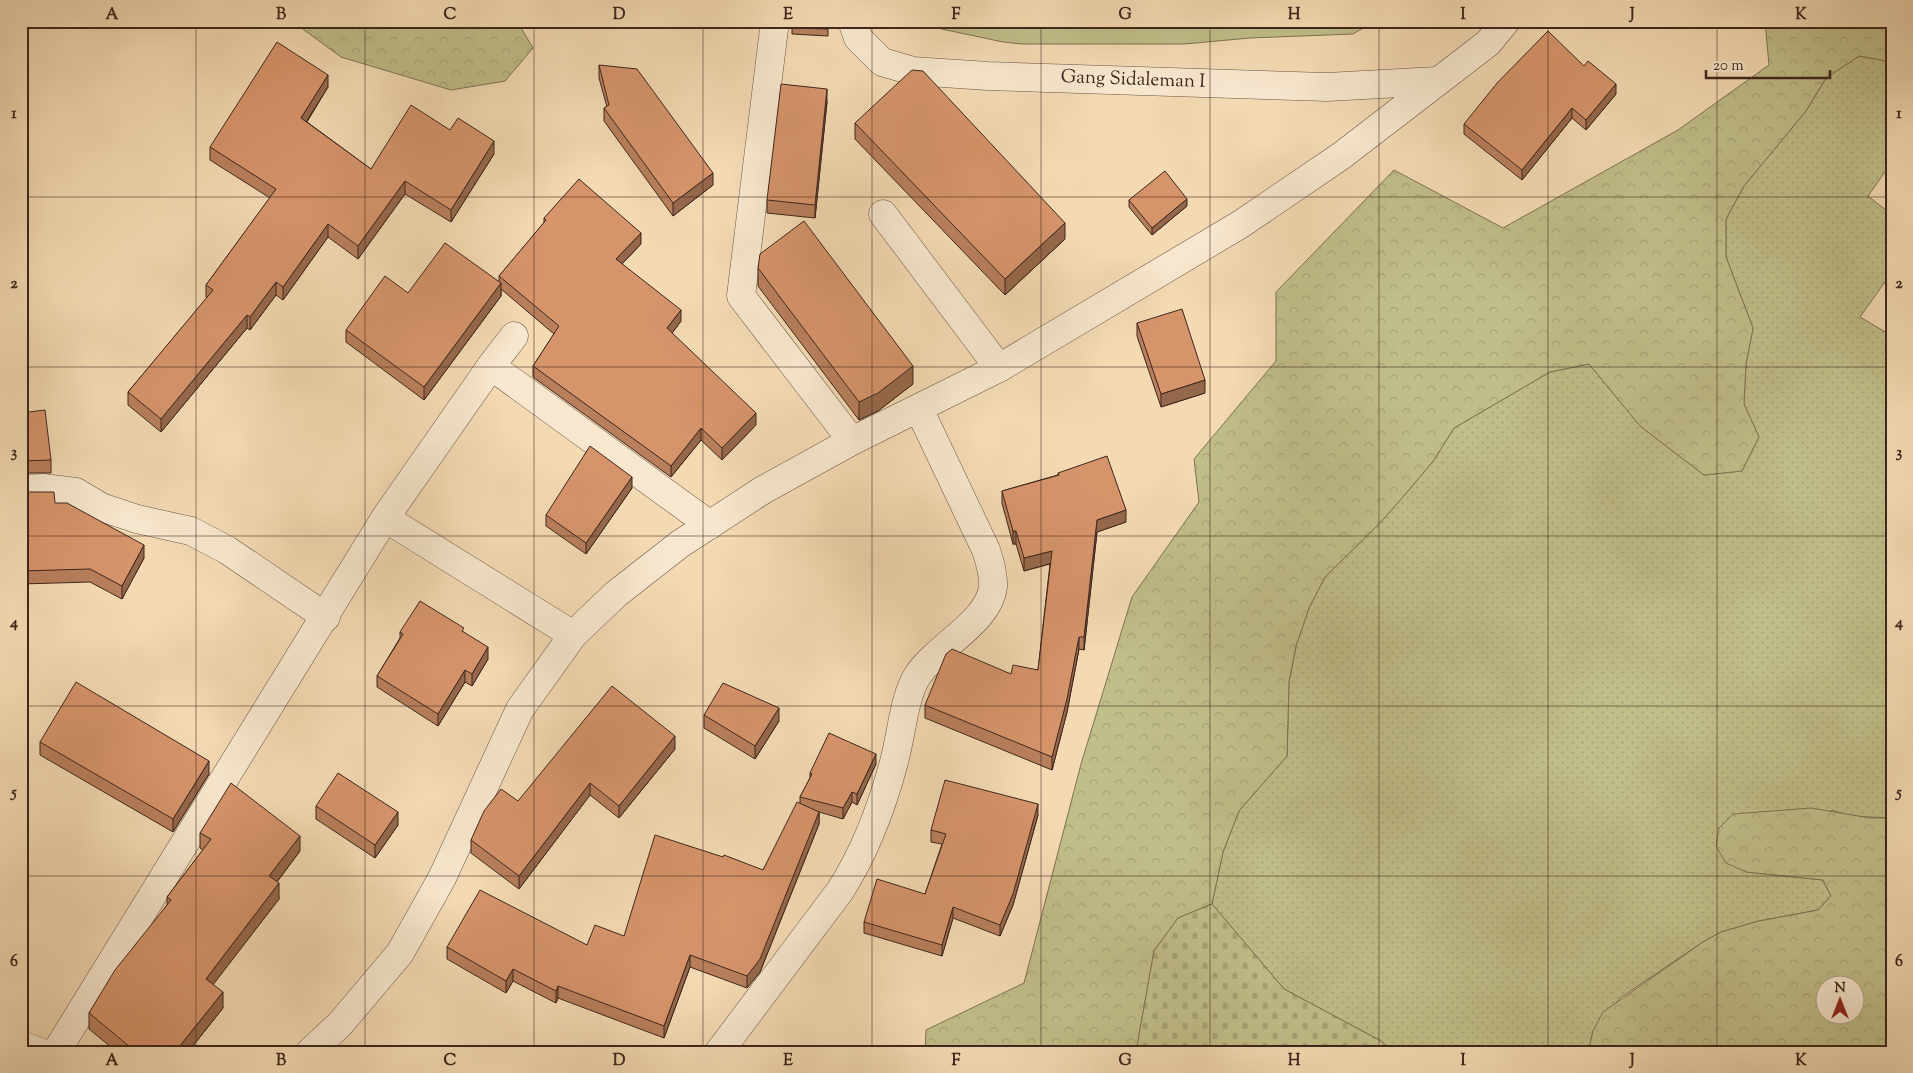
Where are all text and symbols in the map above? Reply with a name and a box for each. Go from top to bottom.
text: A [106,4,119,27]
text: B [276,4,286,27]
text: C [444,4,457,27]
text: D [613,4,626,27]
text: E [783,4,793,27]
text: F [952,4,961,27]
text: G [1118,4,1132,27]
text: H [1288,4,1301,27]
text: I [1460,4,1466,27]
text: J [1628,4,1635,27]
text: K [1795,4,1807,27]
scale bar [1706,48,1829,80]
text: 20 m [1713,56,1744,77]
street label: Gang Sidaleman I [1060,64,1206,96]
text: 1 [11,103,17,126]
text: 1 [1896,103,1902,126]
text: 2 [10,273,18,296]
text: 2 [1895,273,1903,296]
text: 3 [11,442,18,465]
text: 3 [1896,442,1903,465]
text: 4 [9,612,18,635]
text: 4 [1894,612,1903,635]
text: 5 [9,782,17,805]
text: 5 [1894,782,1902,805]
text: 6 [10,951,18,974]
text: 6 [1895,951,1903,974]
north arrow [1816,976,1866,1026]
text: N [1834,979,1846,999]
text: A [106,1050,119,1073]
text: B [276,1050,286,1073]
text: C [444,1050,457,1073]
text: D [613,1050,626,1073]
text: E [783,1050,793,1073]
text: F [952,1050,961,1073]
text: G [1118,1050,1132,1073]
text: H [1288,1050,1301,1073]
text: I [1460,1050,1466,1073]
text: J [1628,1050,1635,1073]
text: K [1795,1050,1807,1073]

